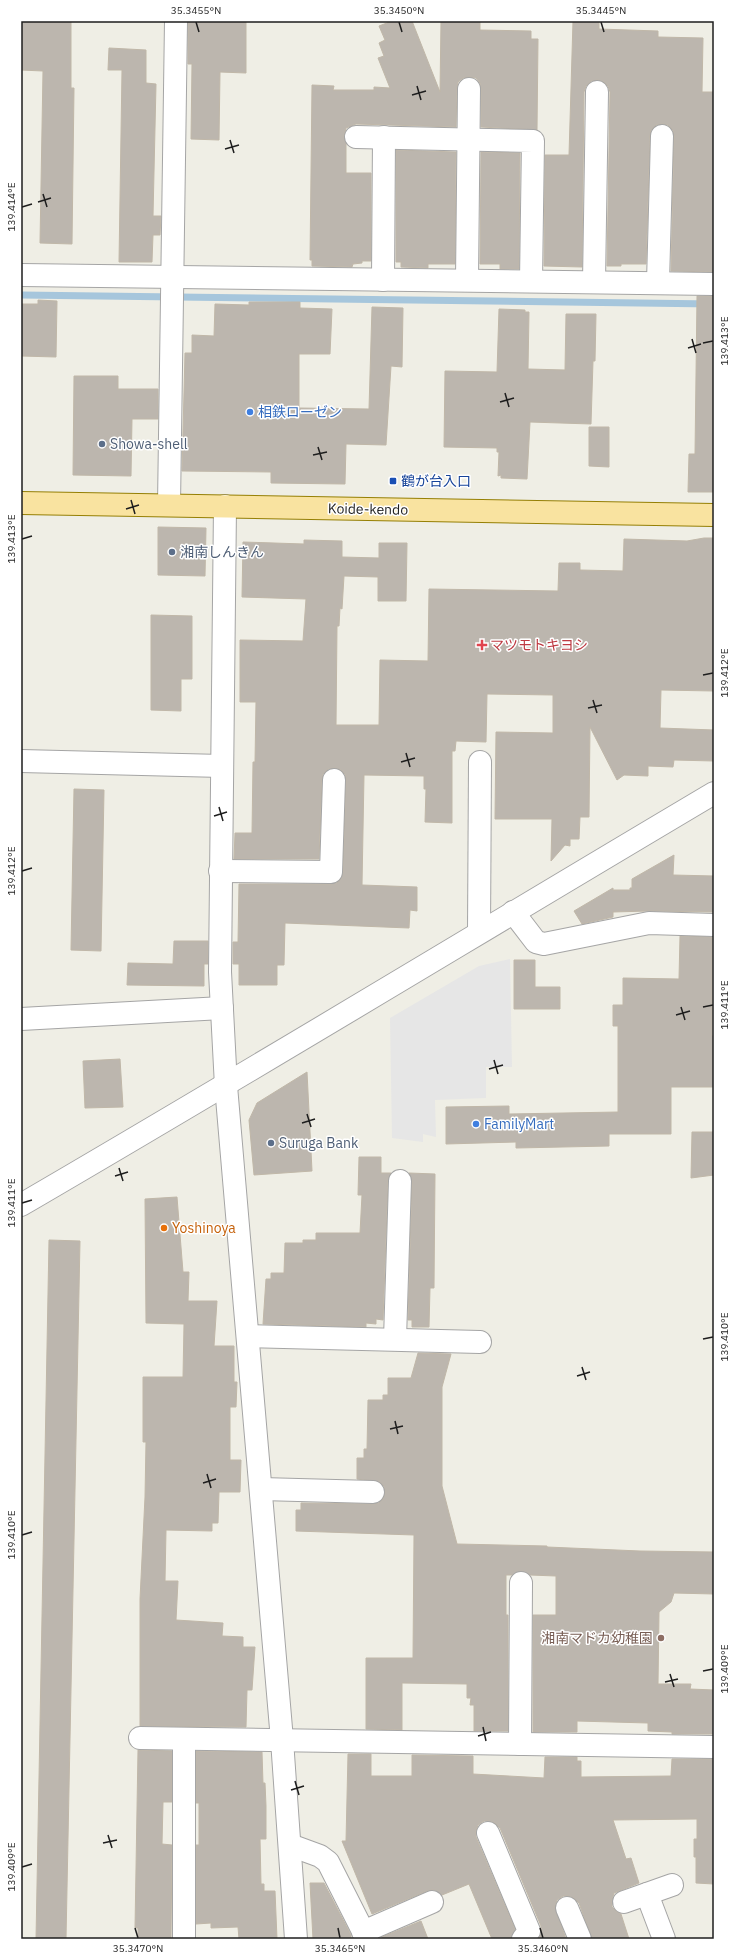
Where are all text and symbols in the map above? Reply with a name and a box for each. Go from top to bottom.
text: 35.3455°N [171,4,221,17]
text: 35.3450°N [374,4,424,17]
text: 35.3445°N [576,4,626,17]
text: 139.414°E [5,182,18,232]
text: 139.413°E [718,316,731,366]
place label: 相鉄ローゼン [258,403,342,421]
marker: 相鉄ローゼン [245,407,255,417]
place label: Showa-shell [110,435,188,453]
marker: Showa-shell [97,439,107,449]
place label: 鶴が台入口 [401,472,471,490]
marker: 鶴が台入口 [388,476,398,486]
street label: Koide-kendo [328,499,408,519]
text: 139.413°E [5,514,18,564]
place label: 湘南しんきん [180,543,264,561]
marker: 湘南しんきん [167,547,177,557]
place label: マツモトキヨシ [490,636,588,654]
marker: マツモトキヨシ [477,640,487,650]
text: 139.412°E [718,648,731,698]
text: 139.412°E [5,846,18,896]
text: 139.411°E [718,980,731,1030]
place label: FamilyMart [484,1115,554,1133]
marker: FamilyMart [471,1119,481,1129]
place label: Suruga Bank [279,1134,359,1152]
marker: Suruga Bank [266,1138,276,1148]
text: 139.411°E [5,1178,18,1228]
place label: Yoshinoya [172,1219,236,1237]
marker: Yoshinoya [159,1223,169,1233]
text: 139.410°E [718,1312,731,1362]
text: 139.410°E [5,1510,18,1560]
place label: 湘南マドカ幼稚園 [541,1629,653,1647]
marker: 湘南マドカ幼稚園 [656,1633,666,1643]
text: 139.409°E [718,1644,731,1694]
text: 139.409°E [5,1842,18,1892]
text: 35.3470°N [113,1942,163,1955]
text: 35.3465°N [315,1942,365,1955]
text: 35.3460°N [518,1942,568,1955]

